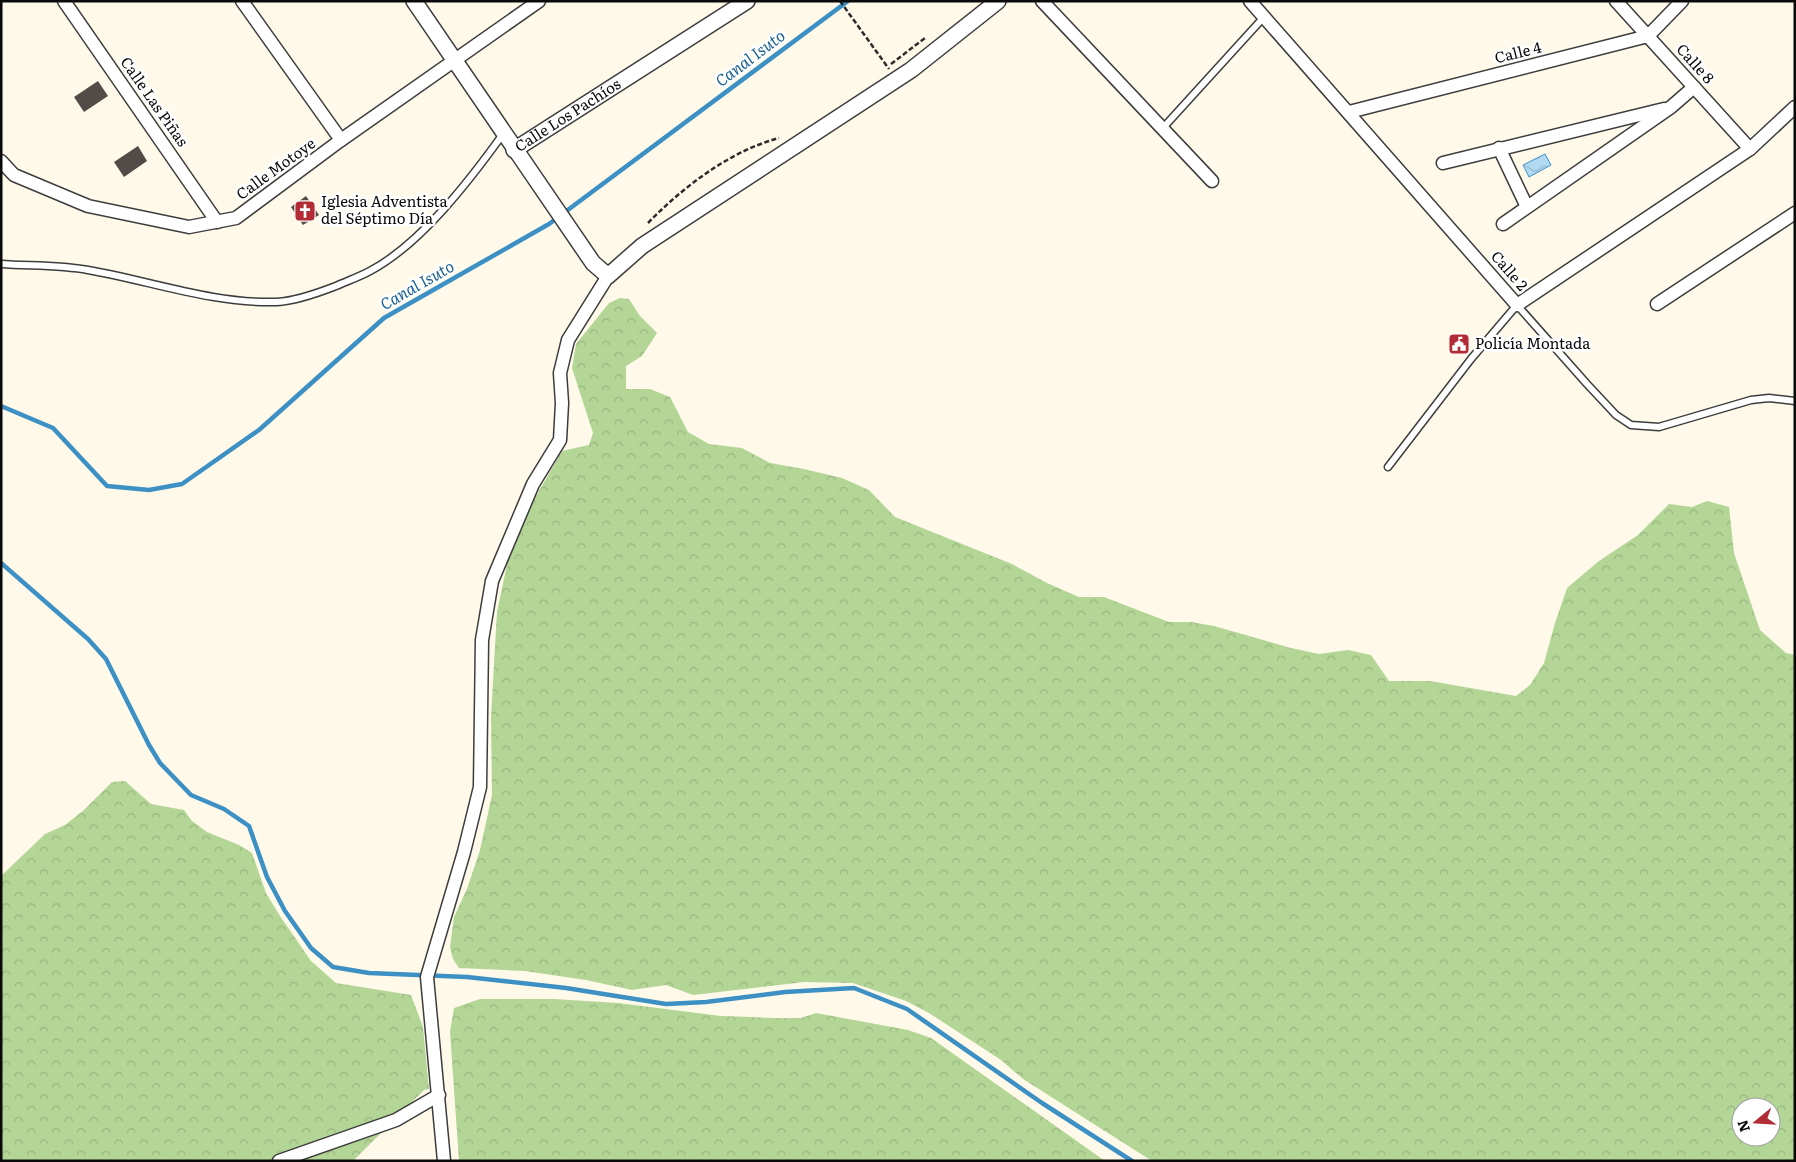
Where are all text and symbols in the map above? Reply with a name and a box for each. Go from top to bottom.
water label: Canal Isuto [710,23,789,91]
street label: Calle 4 [1492,35,1543,68]
street label: Calle 8 [1672,38,1721,88]
street label: Calle Las Piñas [116,52,195,151]
street label: Calle Los Pachíos [510,72,625,157]
street label: Calle Motoye [231,131,320,204]
place label: Iglesia Adventista del Séptimo Día [321,189,449,229]
church icon: Iglesia Adventista del Séptimo Día [293,199,317,223]
street label: Calle 2 [1486,245,1534,295]
water label: Canal Isuto [375,253,458,315]
place label: Policía Montada [1475,331,1591,354]
public building icon: Policía Montada [1447,332,1471,356]
north arrow [1731,1097,1781,1147]
text: N [1731,1117,1754,1135]

